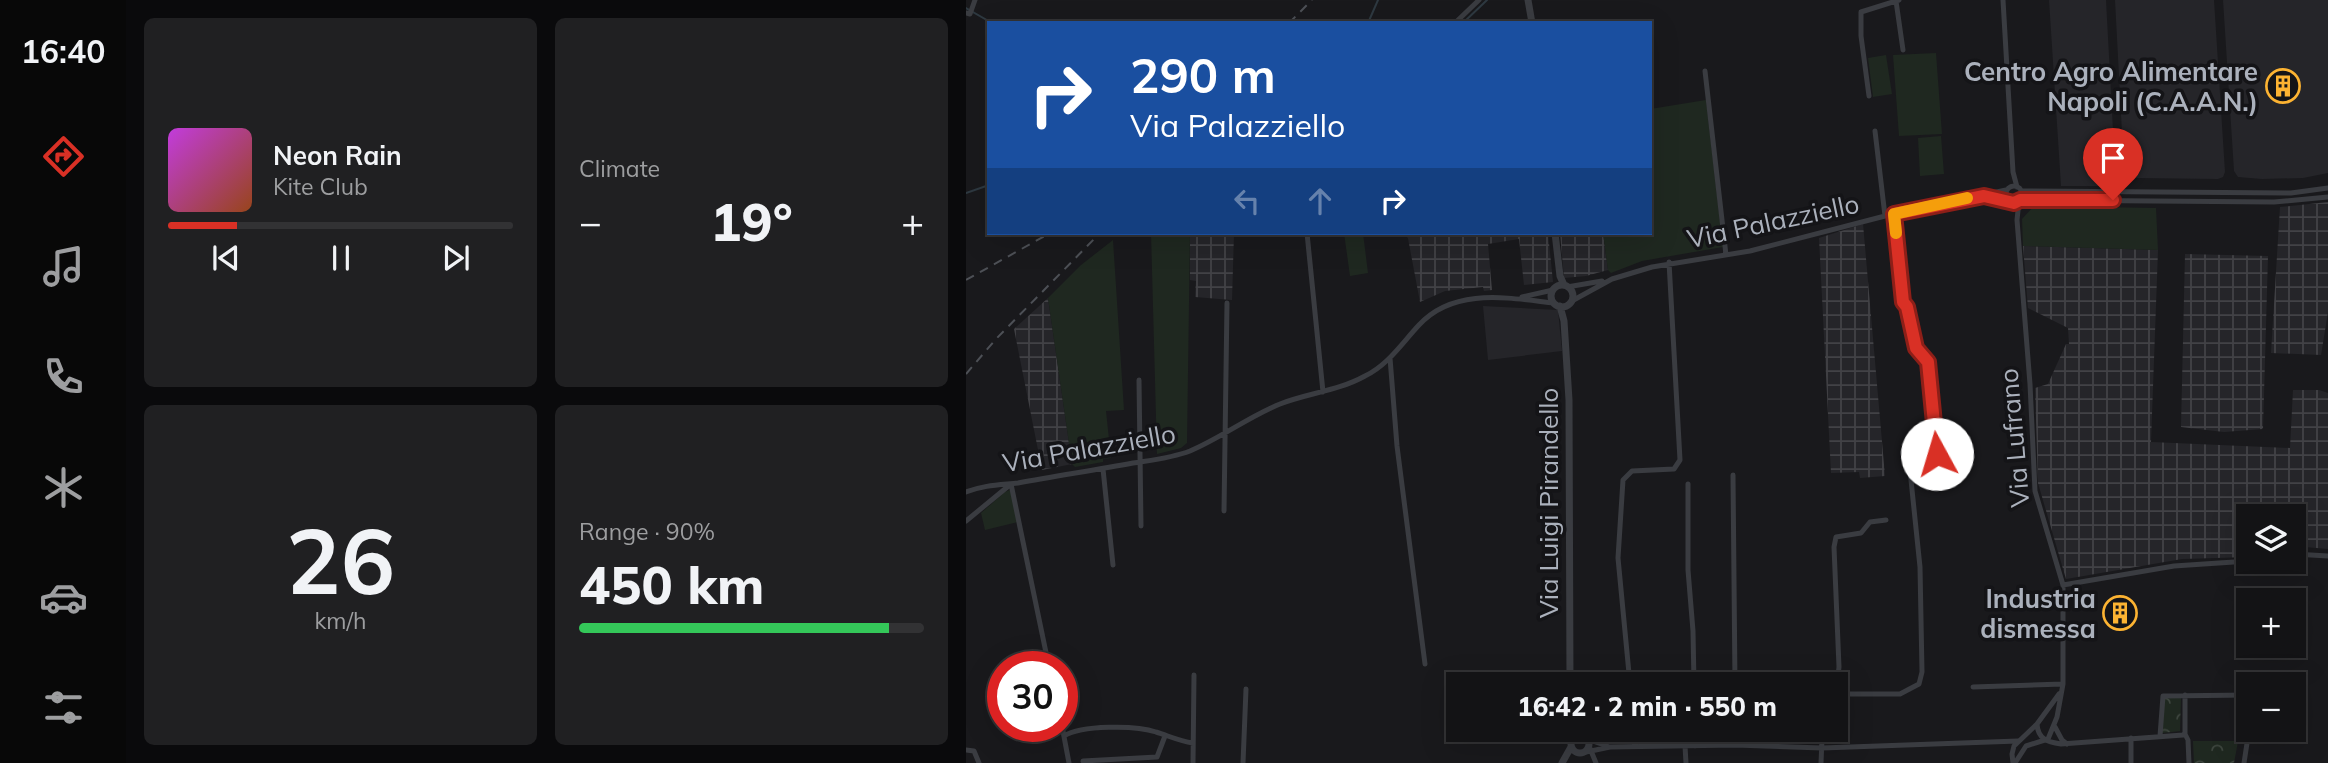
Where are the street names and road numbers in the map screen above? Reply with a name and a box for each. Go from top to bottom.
street label: Via Palazziello [1684,187,1862,255]
street label: Via Lufrano [1991,367,2037,509]
street label: Via Luigi Pirandello [1532,388,1565,618]
street label: Via Palazziello [1000,417,1178,479]

